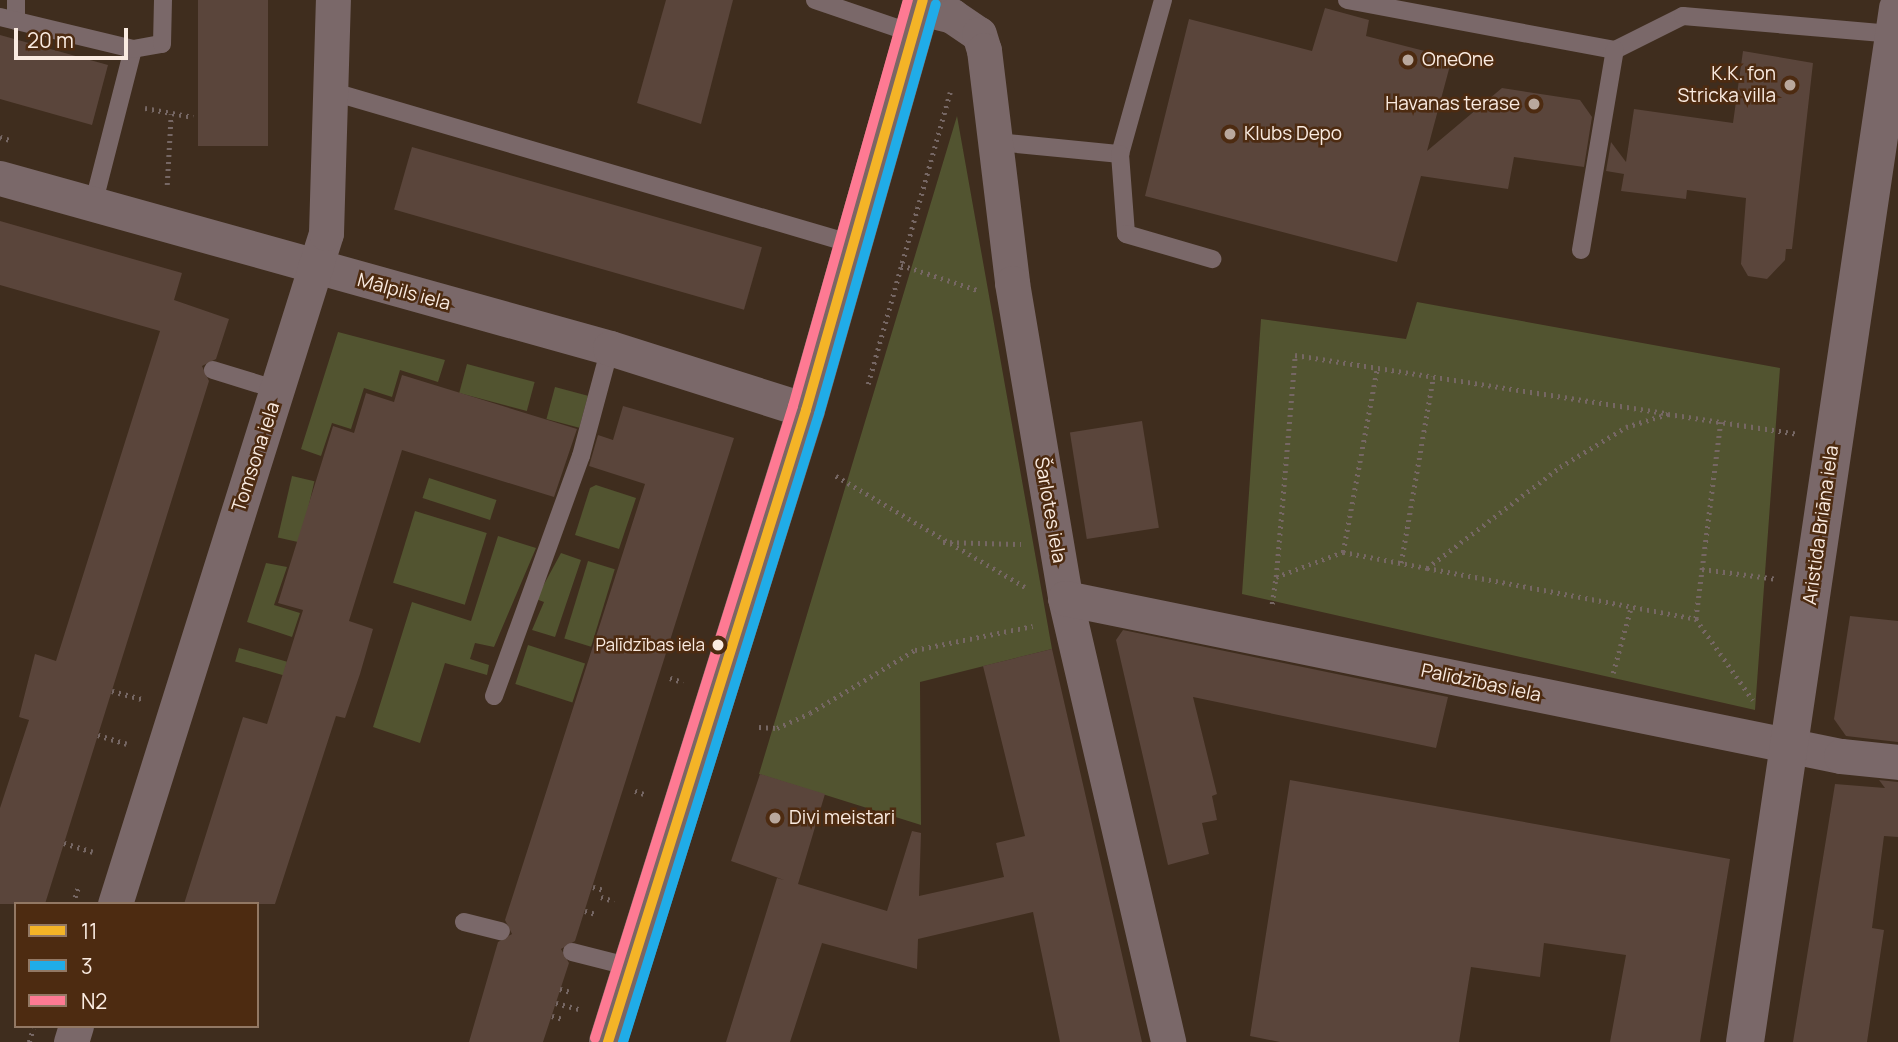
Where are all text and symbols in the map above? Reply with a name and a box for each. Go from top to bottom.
scale bar [18,14,131,58]
text: 20 m [27,26,74,54]
place label: OneOne [1422,49,1494,71]
marker: OneOne [1400,52,1416,68]
place label: K.K. fon Stricka villa [1678,63,1776,107]
marker: K.K. fon Stricka villa [1782,77,1798,93]
place label: Havanas terase [1385,93,1520,115]
marker: Havanas terase [1526,96,1542,112]
place label: Klubs Depo [1244,123,1342,145]
marker: Klubs Depo [1222,126,1238,142]
street label: Mālpils iela [355,269,453,315]
street label: Tomsona iela [227,399,285,515]
street label: Aristida Briāna iela [1799,444,1843,606]
street label: Šarlotes iela [1029,455,1071,565]
place label: Palīdzības iela [596,635,705,655]
marker: Palīdzības iela [711,638,725,652]
street label: Palīdzības iela [1419,659,1543,707]
place label: Divi meistari [789,807,895,829]
marker: Divi meistari [767,810,783,826]
legend [14,902,259,1028]
text: 11 [81,917,97,945]
text: 3 [81,952,93,980]
text: N2 [81,987,107,1015]

